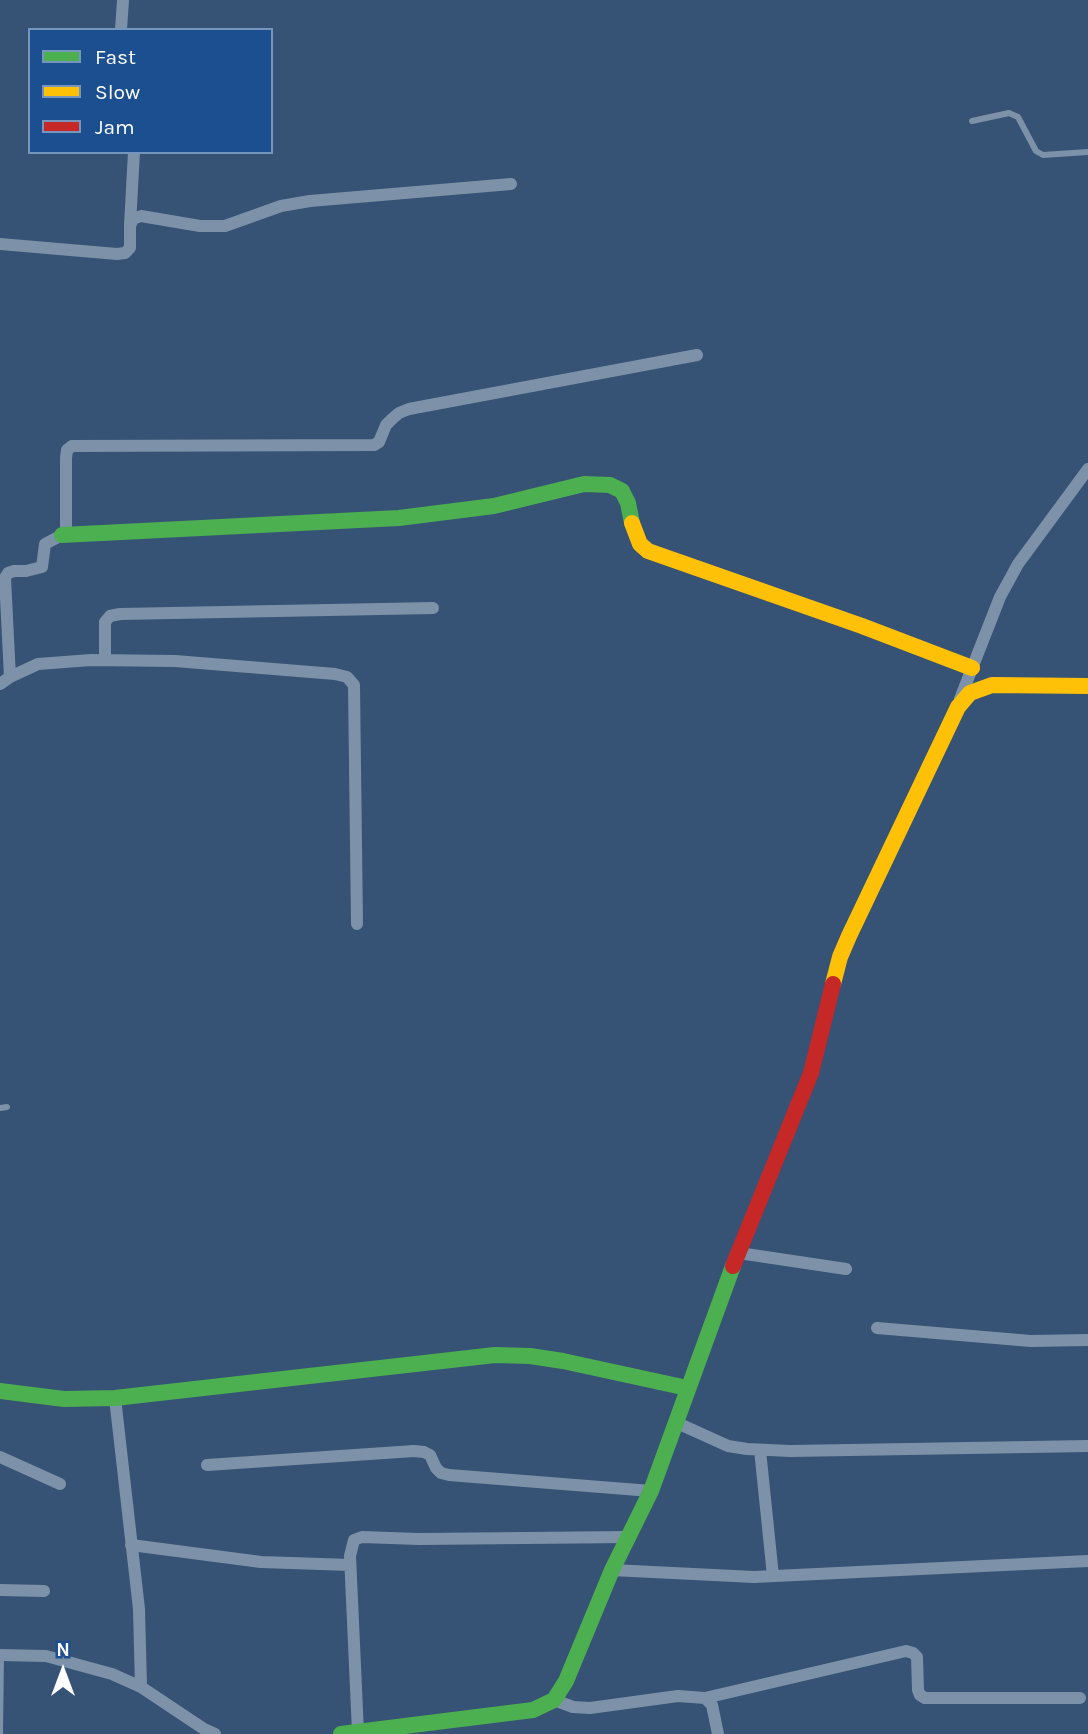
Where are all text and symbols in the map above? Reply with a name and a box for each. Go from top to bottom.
legend [28,28,273,154]
text: Fast [95,45,136,69]
text: Slow [95,80,140,104]
text: Jam [95,115,135,139]
north arrow [28,1636,98,1706]
text: N [56,1639,70,1661]

